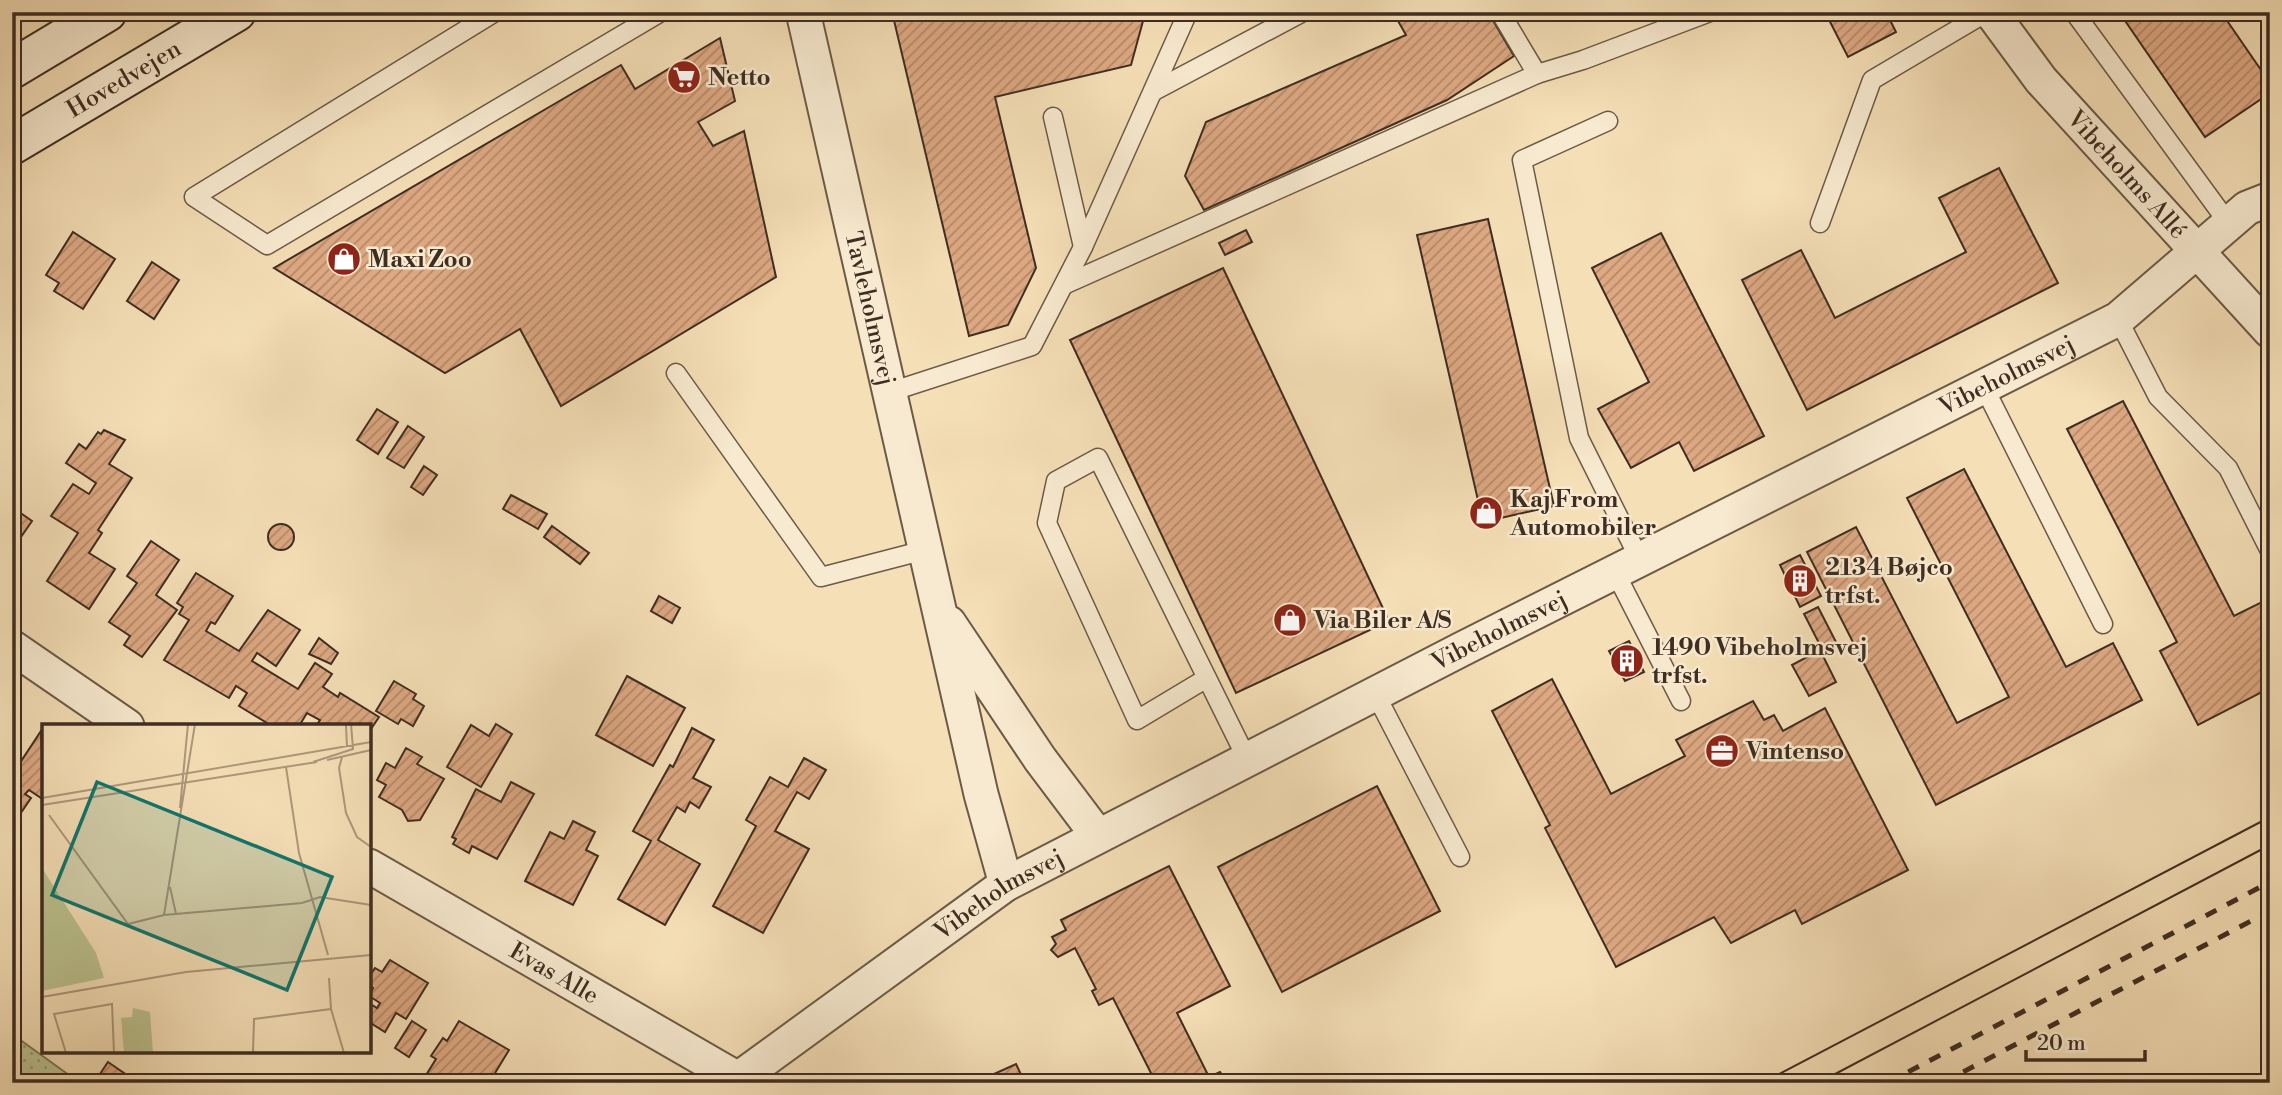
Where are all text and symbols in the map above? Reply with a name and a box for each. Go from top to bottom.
street label: Hovedvejen [62,34,187,125]
supermarket icon: Netto [665,58,703,96]
place label: Netto [708,63,771,93]
street label: Vibeholms Allé [2059,104,2193,246]
street label: Tavleholmsvej [837,229,902,389]
shop icon: Maxi Zoo [325,240,363,278]
place label: Maxi Zoo [368,245,472,275]
street label: Vibeholmsvej [1933,329,2080,423]
place label: Kaj From Automobiler [1509,485,1656,543]
shop icon: Kaj From Automobiler [1467,494,1505,532]
place label: 2134 Bøjco trfst. [1825,553,1953,611]
building icon: 2134 Bøjco trfst. [1781,562,1819,600]
street label: Vibeholmsvej [1426,585,1572,679]
shop icon: Via Biler A/S [1271,601,1309,639]
place label: Via Biler A/S [1313,606,1452,636]
place label: 1490 Vibeholmsvej trfst. [1652,633,1867,691]
building icon: 1490 Vibeholmsvej trfst. [1608,642,1646,680]
inset map [42,724,371,1053]
office icon: Vintenso [1703,732,1741,770]
place label: Vintenso [1745,737,1844,767]
street label: Vibeholmsvej [928,843,1069,948]
street label: Evas Alle [504,936,604,1011]
scale bar [2026,1018,2146,1062]
text: 20 m [2037,1031,2086,1057]

